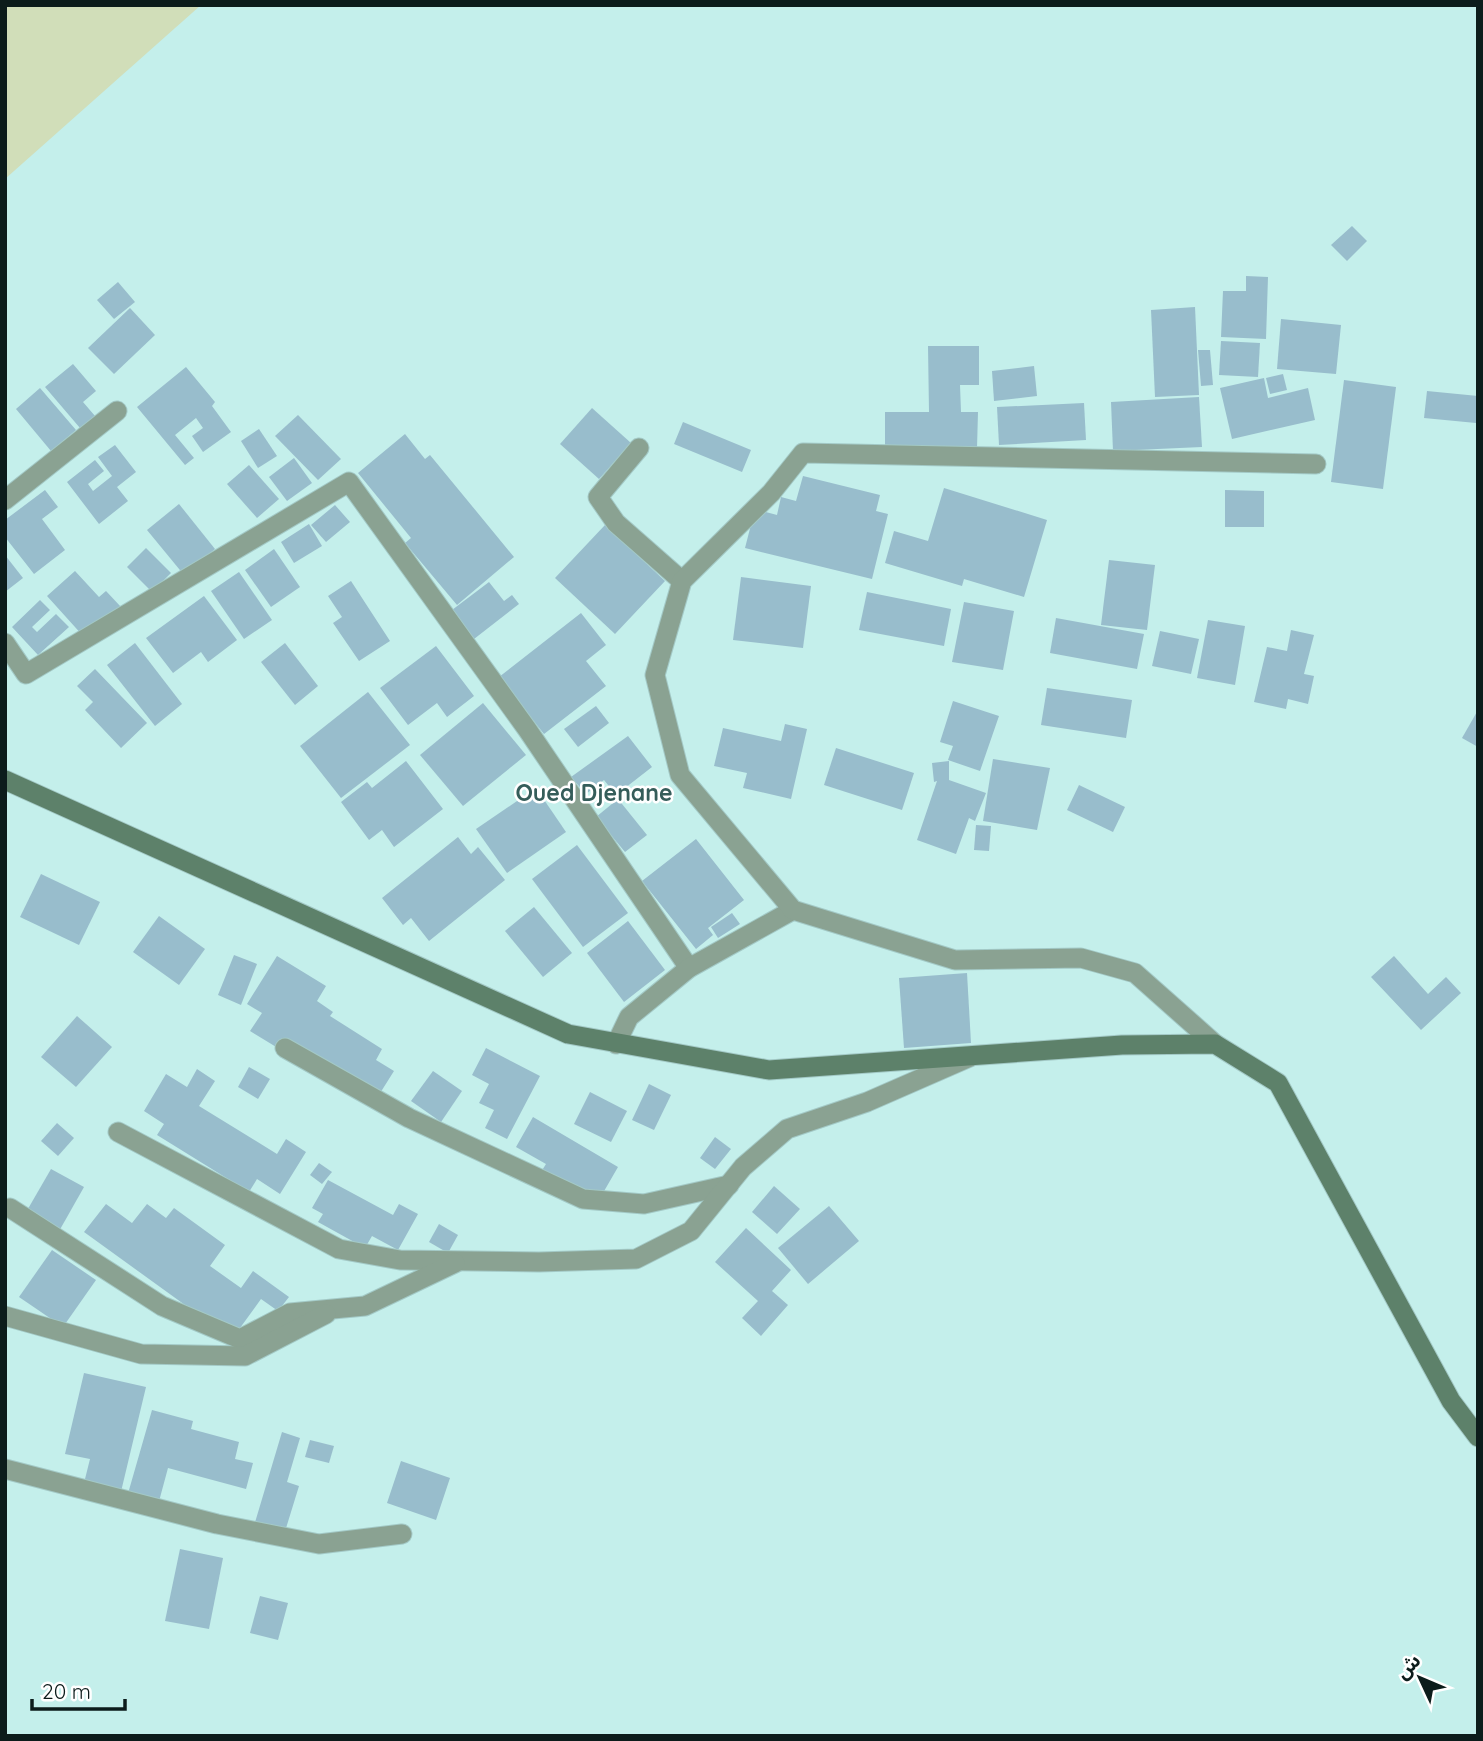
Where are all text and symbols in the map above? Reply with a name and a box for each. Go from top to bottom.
district label: Oued Djenane [515,778,673,807]
north arrow [1385,1643,1455,1713]
text: ش [1390,1648,1425,1684]
scale bar [32,1668,124,1712]
text: 20 m [42,1678,91,1704]

